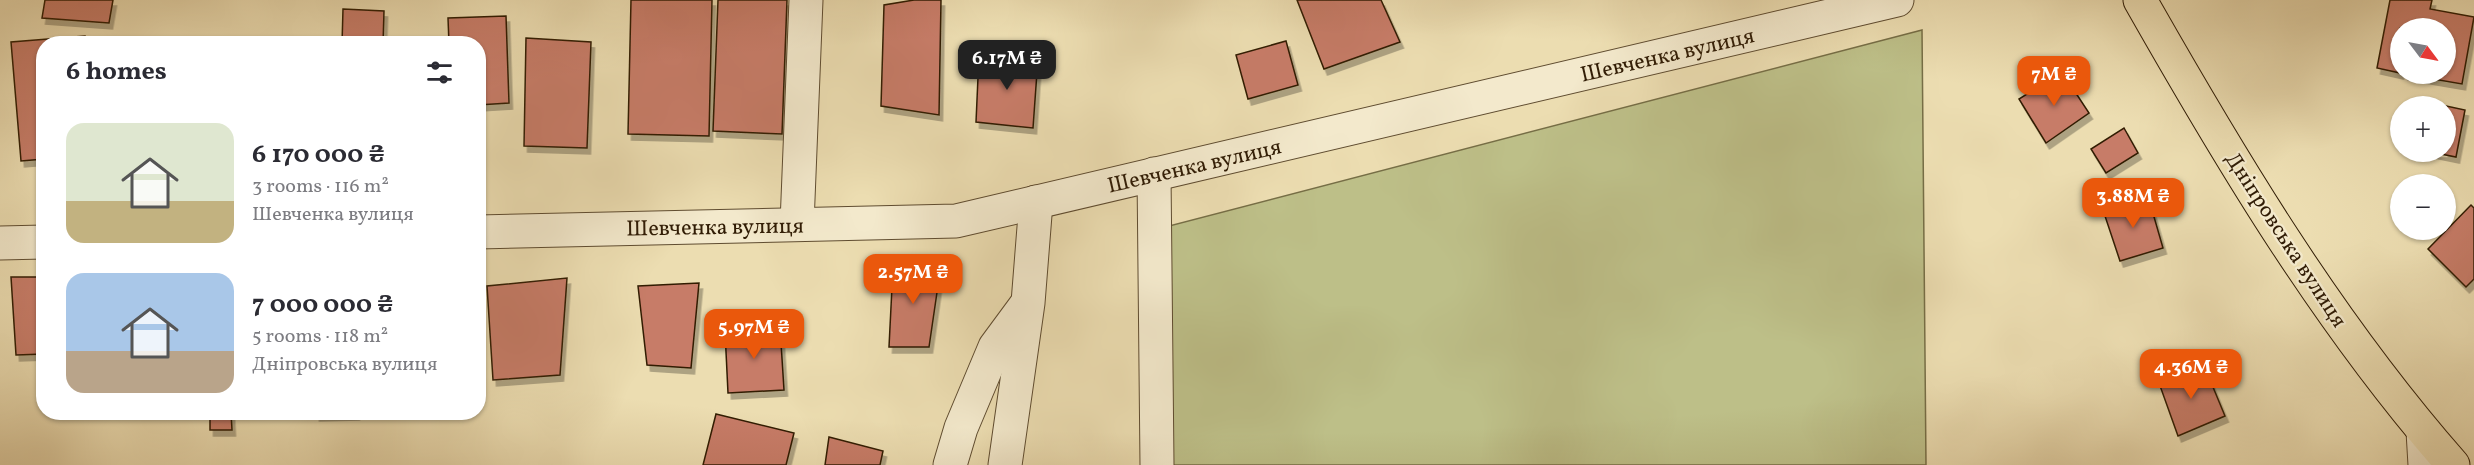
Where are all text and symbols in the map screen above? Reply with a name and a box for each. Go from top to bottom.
north arrow [2390,18,2456,84]
map controls [2390,18,2456,240]
street label: Шевченка вулиця [1577,21,1758,92]
pin: 6.17M ₴ [952,40,1062,91]
text: 6.17M ₴ [972,45,1042,73]
text: 6 homes [66,54,167,90]
icon: filters [423,56,456,89]
pin: 7M ₴ [2018,56,2090,107]
text: 7M ₴ [2031,61,2077,89]
button: + [2390,96,2456,162]
street label: Шевченка вулиця [1104,132,1285,203]
text: 6 170 000 ₴ [252,137,385,173]
street label: Дніпровська вулиця [2216,146,2353,334]
icon: home [114,147,186,219]
text: 3 rooms · 116 m² [252,173,389,201]
button: − [2390,174,2456,240]
pin: 3.88M ₴ [2078,178,2188,229]
text: 3.88M ₴ [2096,183,2170,211]
text: Шевченка вулиця [252,201,414,229]
street label: Шевченка вулиця [626,211,804,246]
pin: 2.57M ₴ [858,254,968,305]
text: 2.57M ₴ [878,259,948,287]
text: 7 000 000 ₴ [252,287,393,323]
icon: home [114,297,186,369]
pin: 5.97M ₴ [699,309,809,360]
text: 5.97M ₴ [718,314,790,342]
text: 5 rooms · 118 m² [252,323,388,351]
pin: 4.36M ₴ [2136,349,2246,400]
text: Дніпровська вулиця [252,351,437,379]
text: 4.36M ₴ [2154,354,2228,382]

